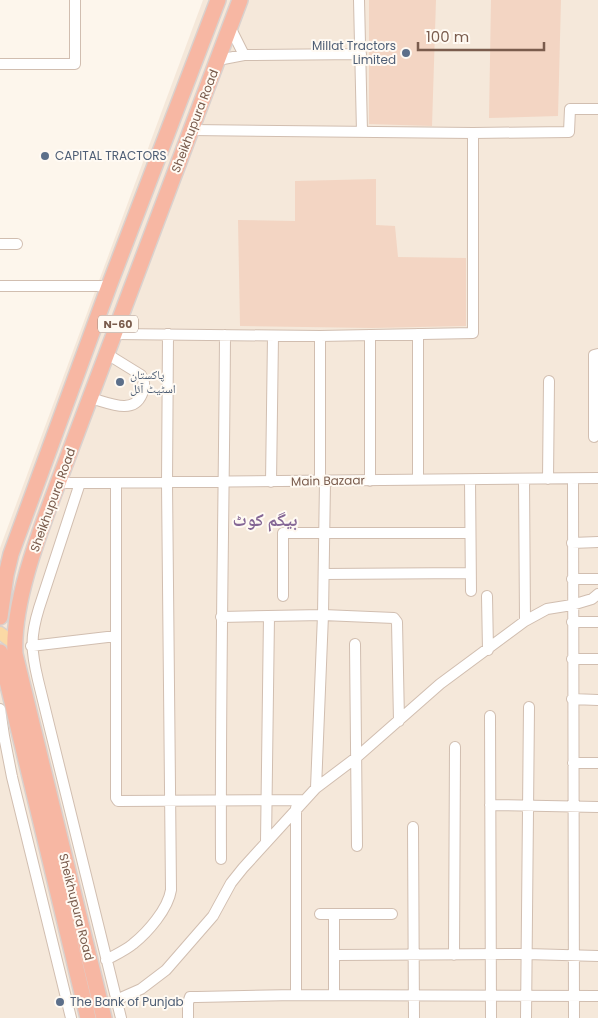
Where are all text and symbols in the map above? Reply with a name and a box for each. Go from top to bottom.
scale bar [418,20,544,52]
text: 100 m [426,26,469,47]
place label: Millat Tractors Limited [312,37,396,68]
marker: Millat Tractors Limited [400,47,412,59]
street label: Sheikhupura Road [167,67,222,175]
place label: CAPITAL TRACTORS [55,147,167,164]
marker: CAPITAL TRACTORS [39,150,51,162]
road number: N-60 [98,316,138,332]
place label: پاکستان اسٹیٹ آئل [130,366,176,397]
marker: پاکستان اسٹیٹ آئل [114,376,126,388]
street label: Sheikhupura Road [26,445,79,554]
street label: Main Bazaar [291,471,366,490]
district label: بیگم کوٹ [233,507,297,532]
street label: Sheikhupura Road [55,852,98,962]
place label: The Bank of Punjab [70,993,184,1010]
marker: The Bank of Punjab [54,996,66,1008]

